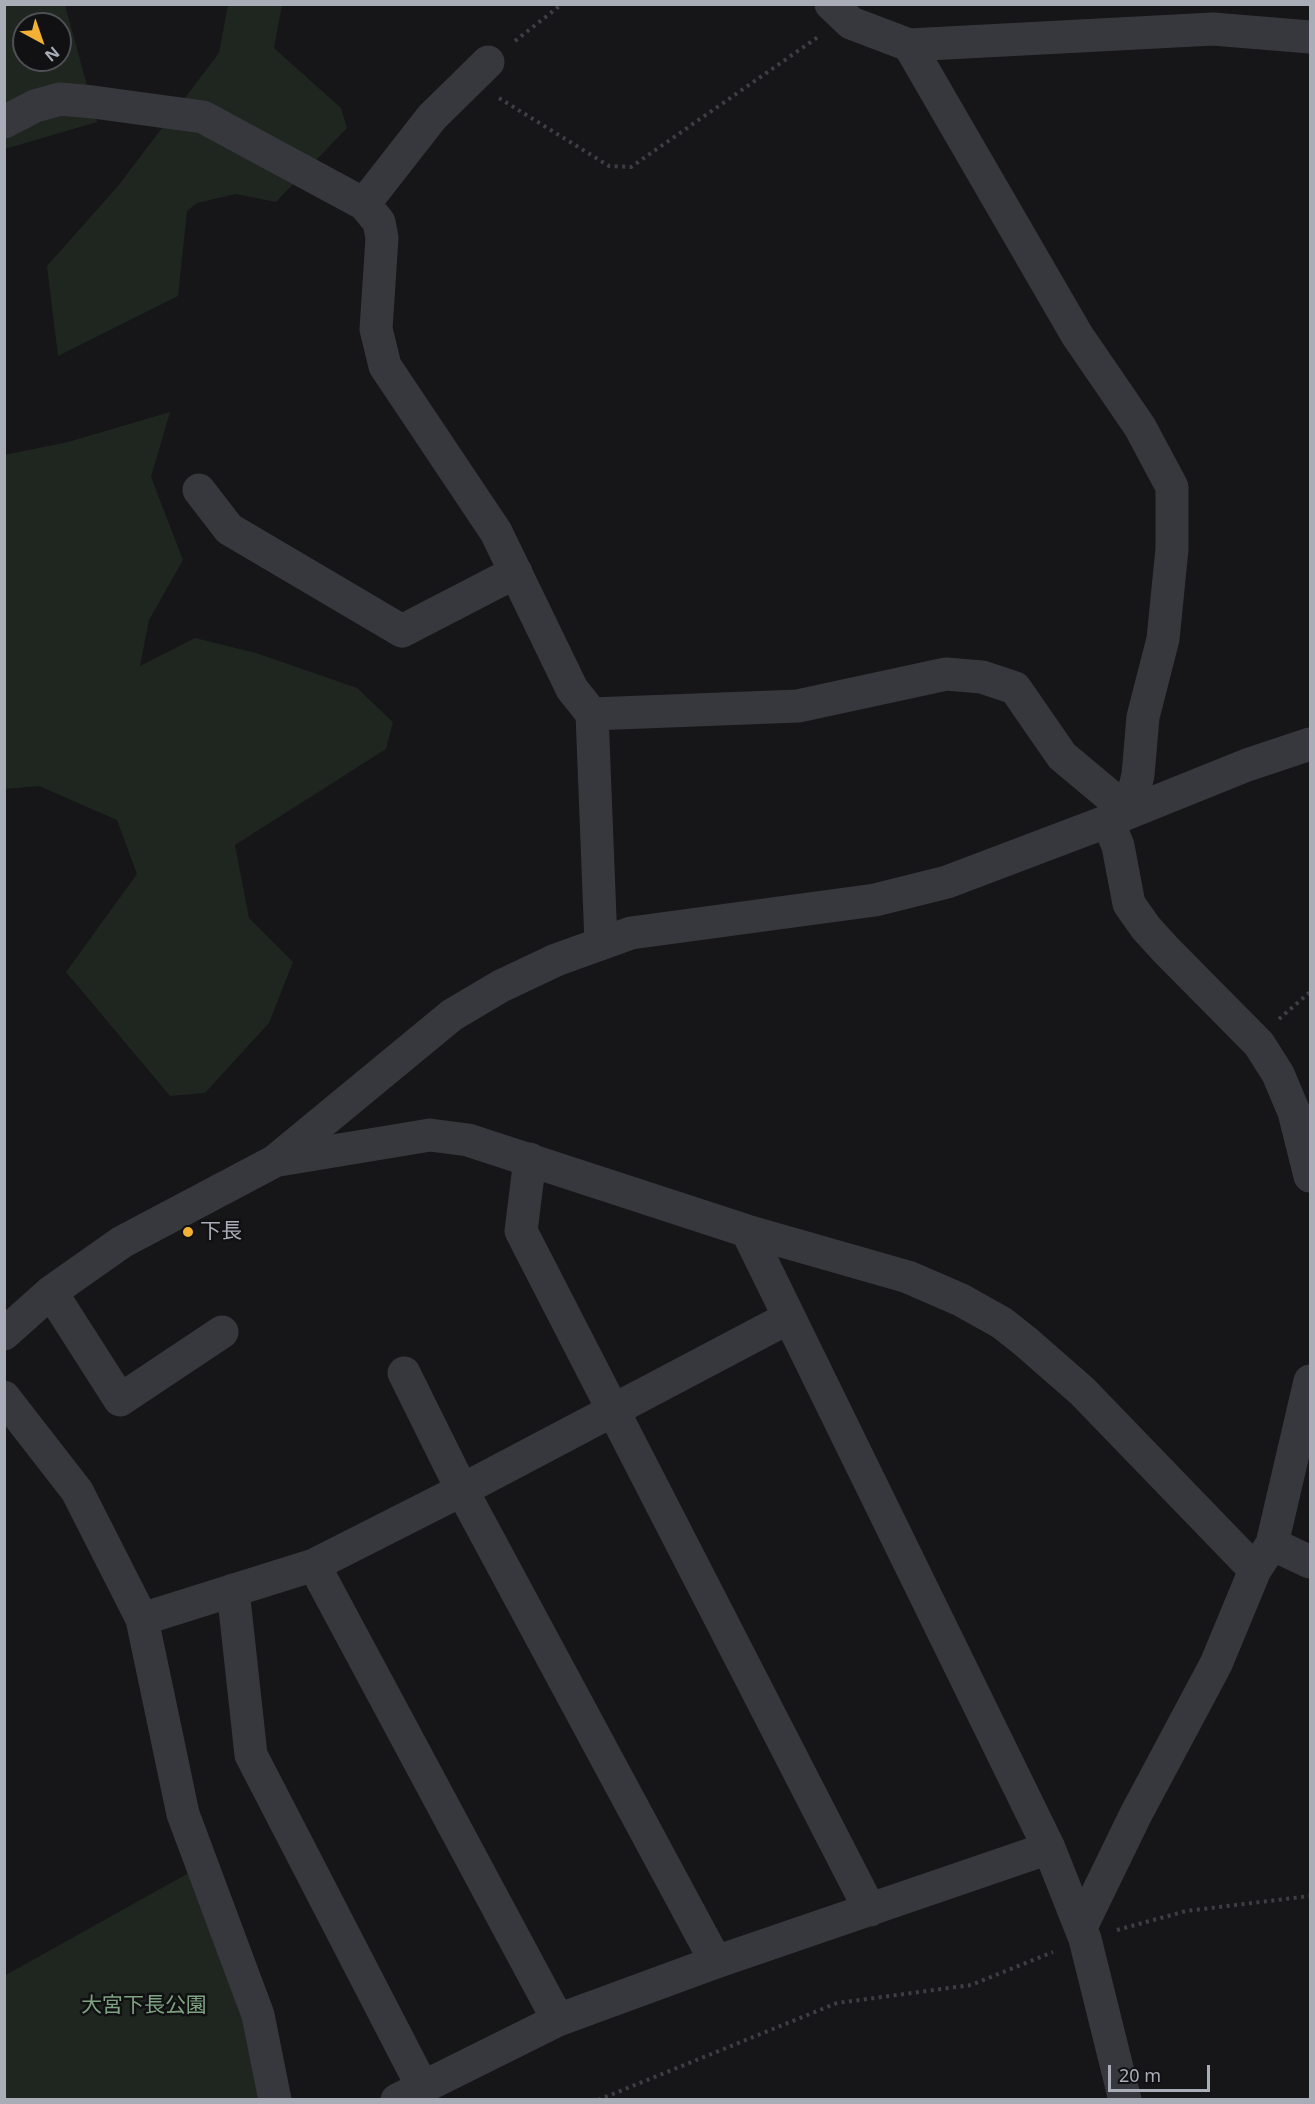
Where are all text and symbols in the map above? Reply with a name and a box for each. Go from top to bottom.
north arrow [12,12,72,72]
text: N [40,42,64,67]
place label: 下長 [200,1219,242,1245]
marker: 下長 [181,1225,195,1239]
park label: 大宮下長公園 [81,1993,207,2019]
scale bar [1111,2053,1213,2091]
text: 20 m [1119,2063,1161,2087]

